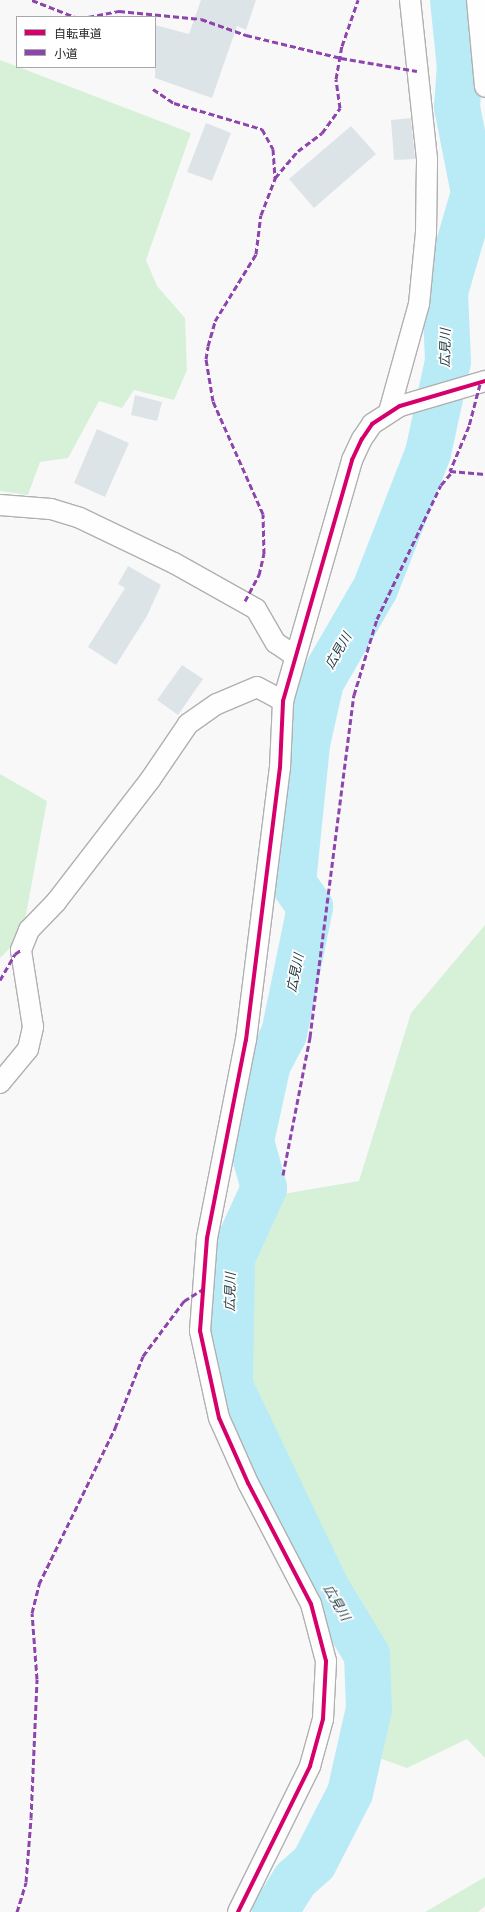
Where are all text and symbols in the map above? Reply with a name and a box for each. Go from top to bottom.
legend [16,16,156,68]
text: 自転車道 [54,27,102,41]
text: 小道 [54,47,78,61]
water label: 広見川 [438,328,454,368]
water label: 広見川 [322,630,356,672]
water label: 広見川 [284,952,308,994]
water label: 広見川 [223,1272,239,1312]
water label: 広見川 [319,1582,353,1624]

